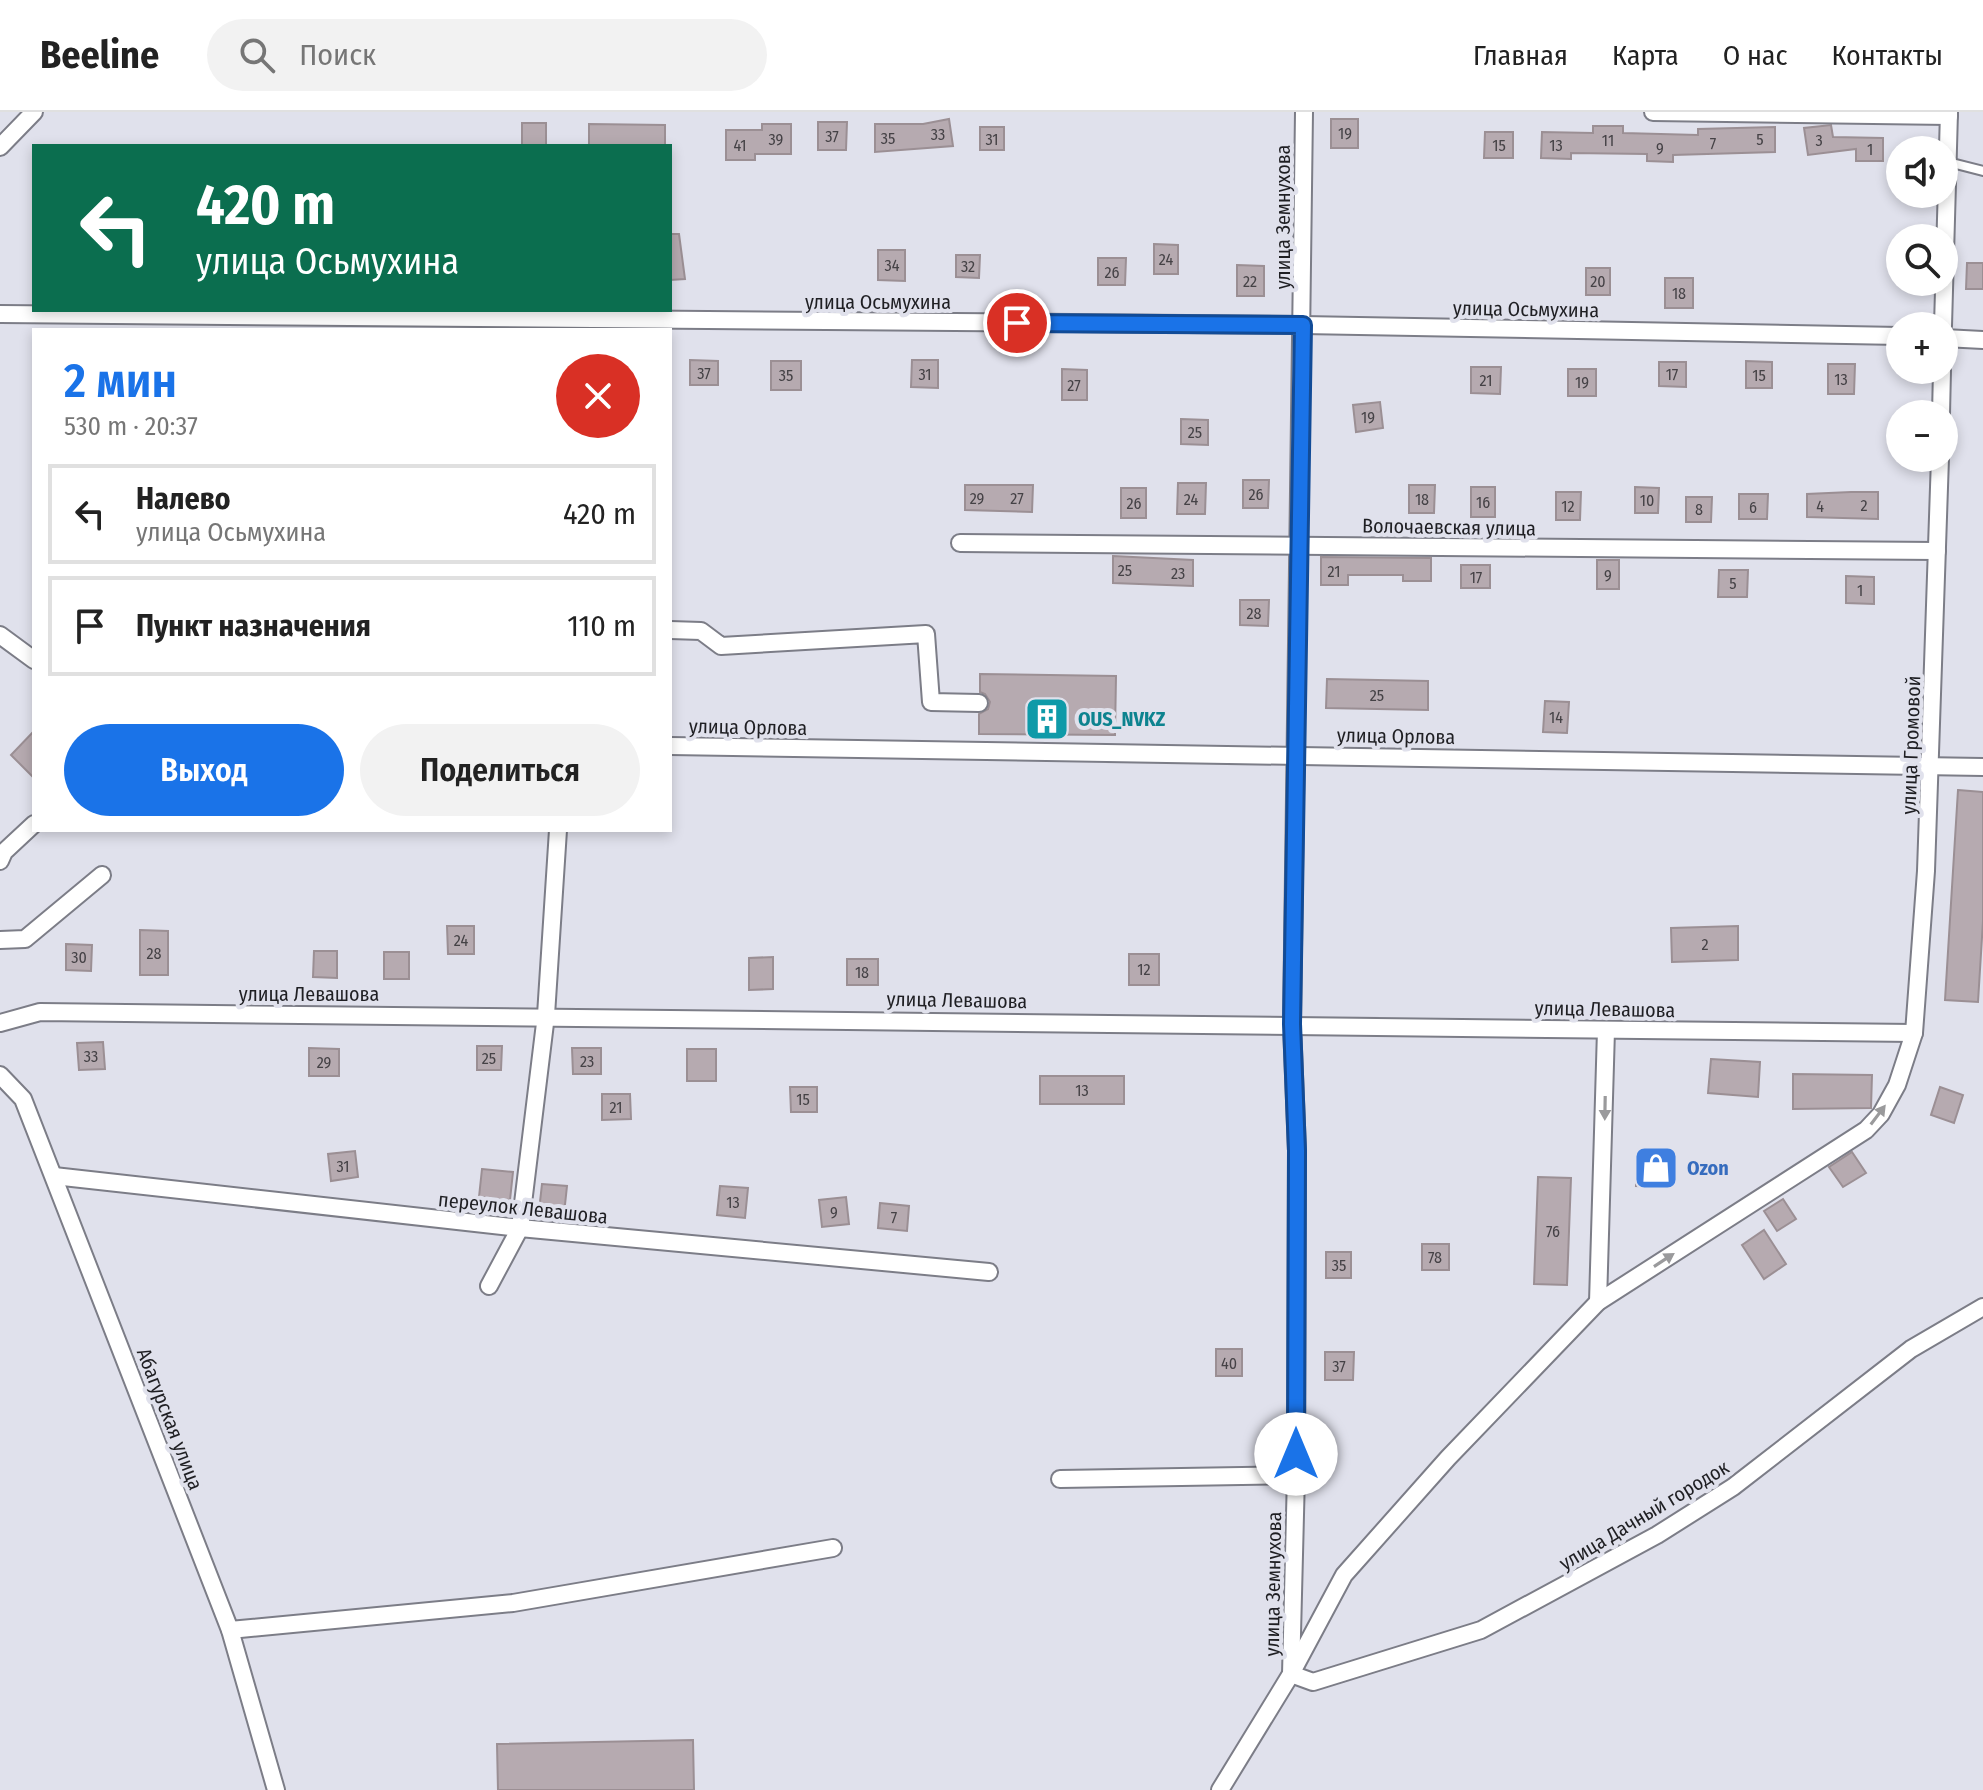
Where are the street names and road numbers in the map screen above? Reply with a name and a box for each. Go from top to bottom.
street label: улица Земнухова [1271,145,1295,289]
street label: улица Осьмухина [805,290,951,314]
street label: улица Осьмухина [1453,296,1599,322]
street label: Волочаевская улица [1362,513,1536,541]
street label: улица Громовой [1897,675,1925,815]
street label: улица Орлова [689,714,807,740]
street label: улица Орлова [1337,723,1455,749]
street label: улица Левашова [239,982,379,1006]
street label: улица Левашова [887,987,1027,1013]
street label: улица Левашова [1535,996,1675,1022]
street label: переулок Левашова [437,1187,609,1229]
street label: Абагурская улица [132,1345,208,1493]
street label: улица Дачный городок [1555,1455,1734,1575]
street label: улица Земнухова [1260,1511,1286,1657]

